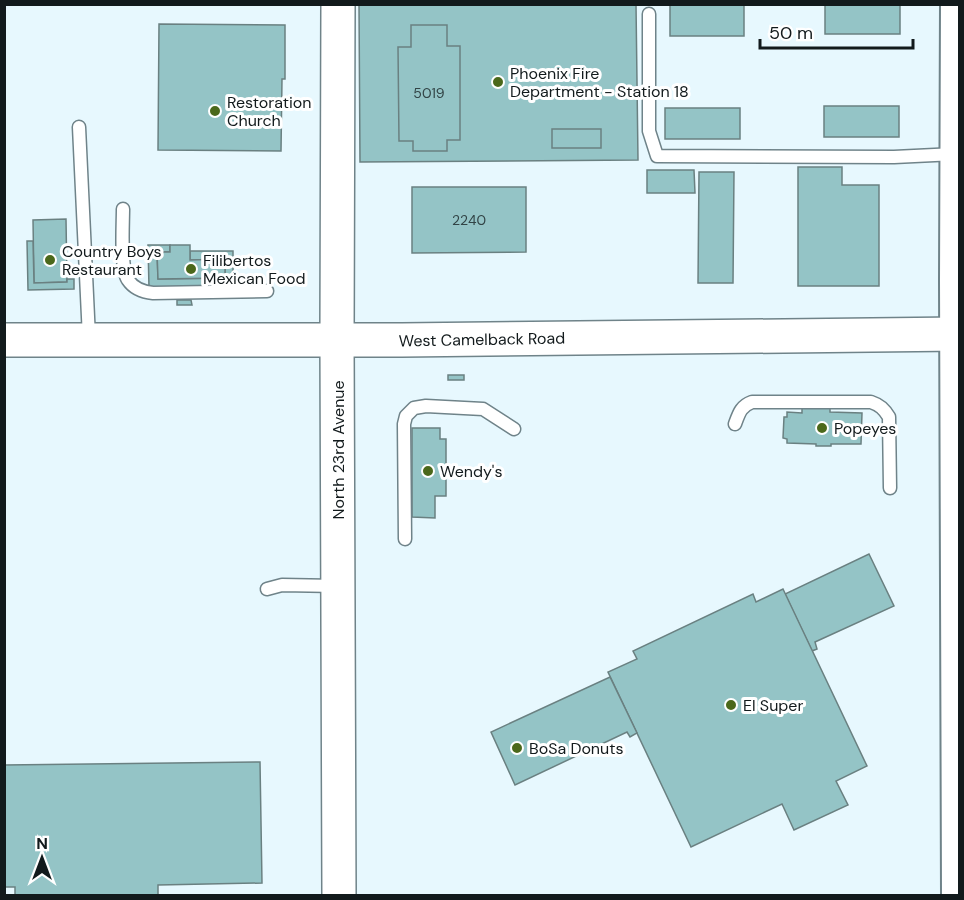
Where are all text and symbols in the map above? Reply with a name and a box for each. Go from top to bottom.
scale bar [760,12,913,50]
text: 50 m [769,21,813,45]
place label: Phoenix Fire Department - Station 18 [510,63,689,102]
marker: Phoenix Fire Department - Station 18 [491,75,505,89]
house number: 5019 [413,84,445,102]
place label: Restoration Church [227,92,312,131]
marker: Restoration Church [208,104,222,118]
house number: 2240 [452,211,486,229]
place label: Country Boys Restaurant [62,241,162,280]
place label: Filibertos Mexican Food [203,250,305,289]
marker: Country Boys Restaurant [43,253,57,267]
marker: Filibertos Mexican Food [184,262,198,276]
street label: West Camelback Road [399,328,565,351]
street label: North 23rd Avenue [328,380,349,520]
place label: Popeyes [834,418,896,439]
marker: Popeyes [815,421,829,435]
place label: Wendy's [440,461,502,482]
marker: Wendy's [421,464,435,478]
place label: El Super [743,695,803,716]
marker: El Super [724,698,738,712]
place label: BoSa Donuts [529,738,624,759]
marker: BoSa Donuts [510,741,524,755]
north arrow [12,828,72,888]
text: N [36,833,48,854]

